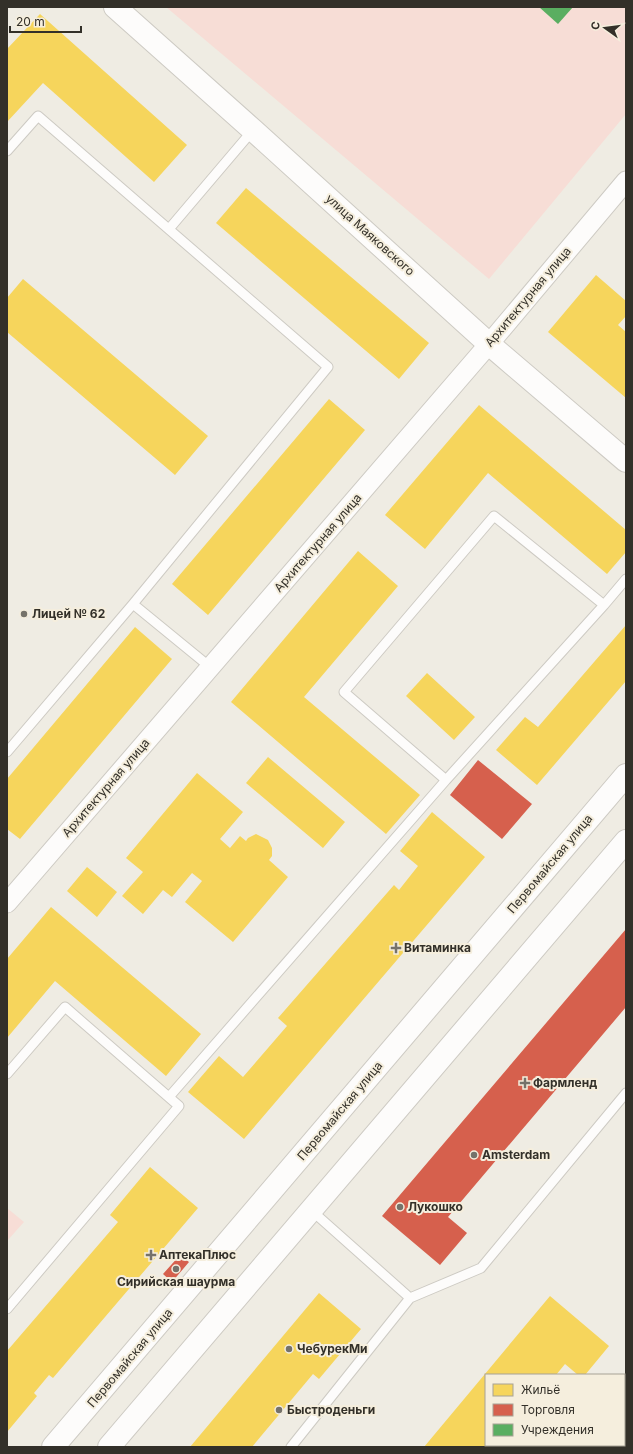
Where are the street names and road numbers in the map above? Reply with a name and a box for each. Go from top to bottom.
street label: улица Маяковского [323,191,418,278]
street label: Архитектурная улица [481,244,574,350]
street label: Архитектурная улица [271,490,365,595]
street label: Архитектурная улица [59,735,153,840]
street label: Первомайская улица [504,811,595,916]
street label: Первомайская улица [294,1058,385,1163]
street label: Первомайская улица [84,1305,175,1410]

